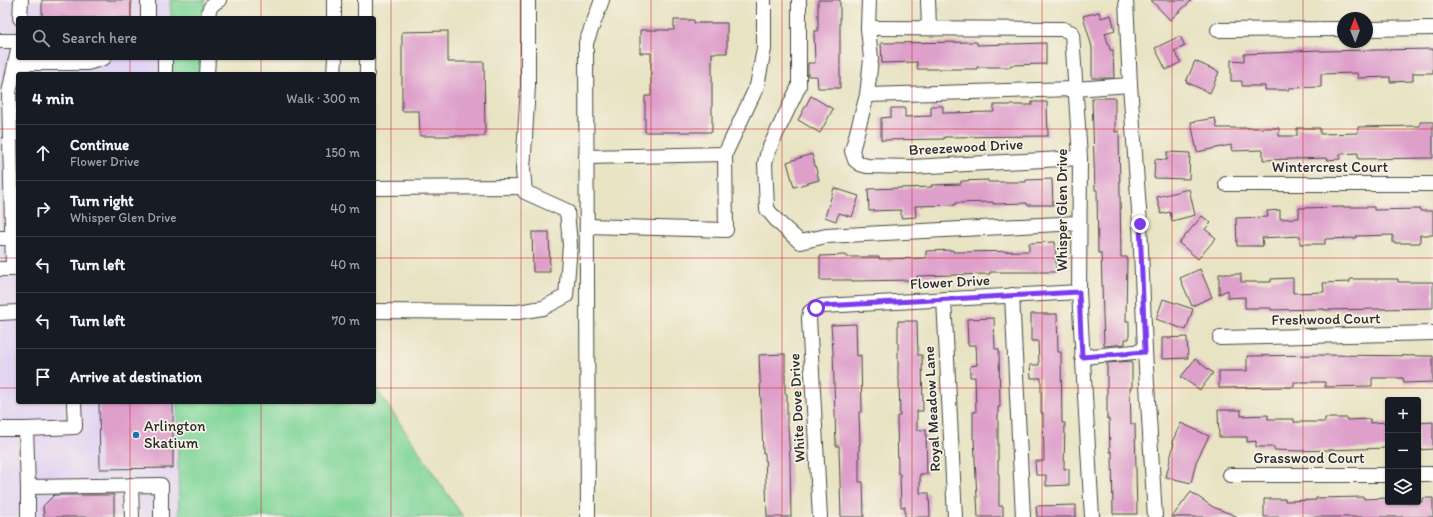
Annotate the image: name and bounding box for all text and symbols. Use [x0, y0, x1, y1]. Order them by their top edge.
north arrow [1337, 12, 1373, 48]
search box [16, 16, 376, 60]
icon: search [30, 27, 52, 49]
text: Search here [62, 29, 137, 47]
text: 4 min [32, 88, 74, 108]
text: Walk · 300 m [286, 91, 360, 106]
street label: Breezewood Drive [908, 135, 1024, 159]
text: Continue [70, 136, 129, 154]
icon: ahead [32, 142, 54, 164]
text: 150 m [325, 145, 360, 160]
street label: Whisper Glen Drive [1053, 149, 1071, 271]
text: Flower Drive [70, 154, 139, 169]
street label: Wintercrest Court [1272, 158, 1389, 176]
text: Turn right [70, 192, 134, 210]
icon: right [32, 198, 54, 220]
text: 40 m [330, 201, 360, 216]
text: Whisper Glen Drive [70, 210, 176, 225]
route end [1131, 215, 1149, 233]
icon: left [32, 254, 54, 276]
text: Turn left [70, 256, 125, 274]
text: 40 m [330, 257, 360, 272]
street label: Flower Drive [910, 271, 990, 293]
route start [807, 299, 825, 317]
street label: Freshwood Court [1271, 309, 1381, 329]
icon: left [32, 310, 54, 332]
text: Turn left [70, 312, 125, 330]
text: 70 m [332, 313, 360, 328]
street label: Royal Meadow Lane [920, 346, 944, 472]
street label: White Dove Drive [785, 353, 809, 463]
icon: arrive [32, 366, 54, 388]
text: Arrive at destination [70, 368, 202, 386]
map controls [1385, 397, 1421, 505]
button: + [1385, 397, 1421, 433]
place label: Arlington Skatium [144, 417, 206, 452]
marker: Arlington Skatium [131, 430, 141, 440]
button: − [1385, 433, 1421, 469]
street label: Grasswood Court [1253, 449, 1365, 467]
button: layers [1385, 469, 1421, 505]

